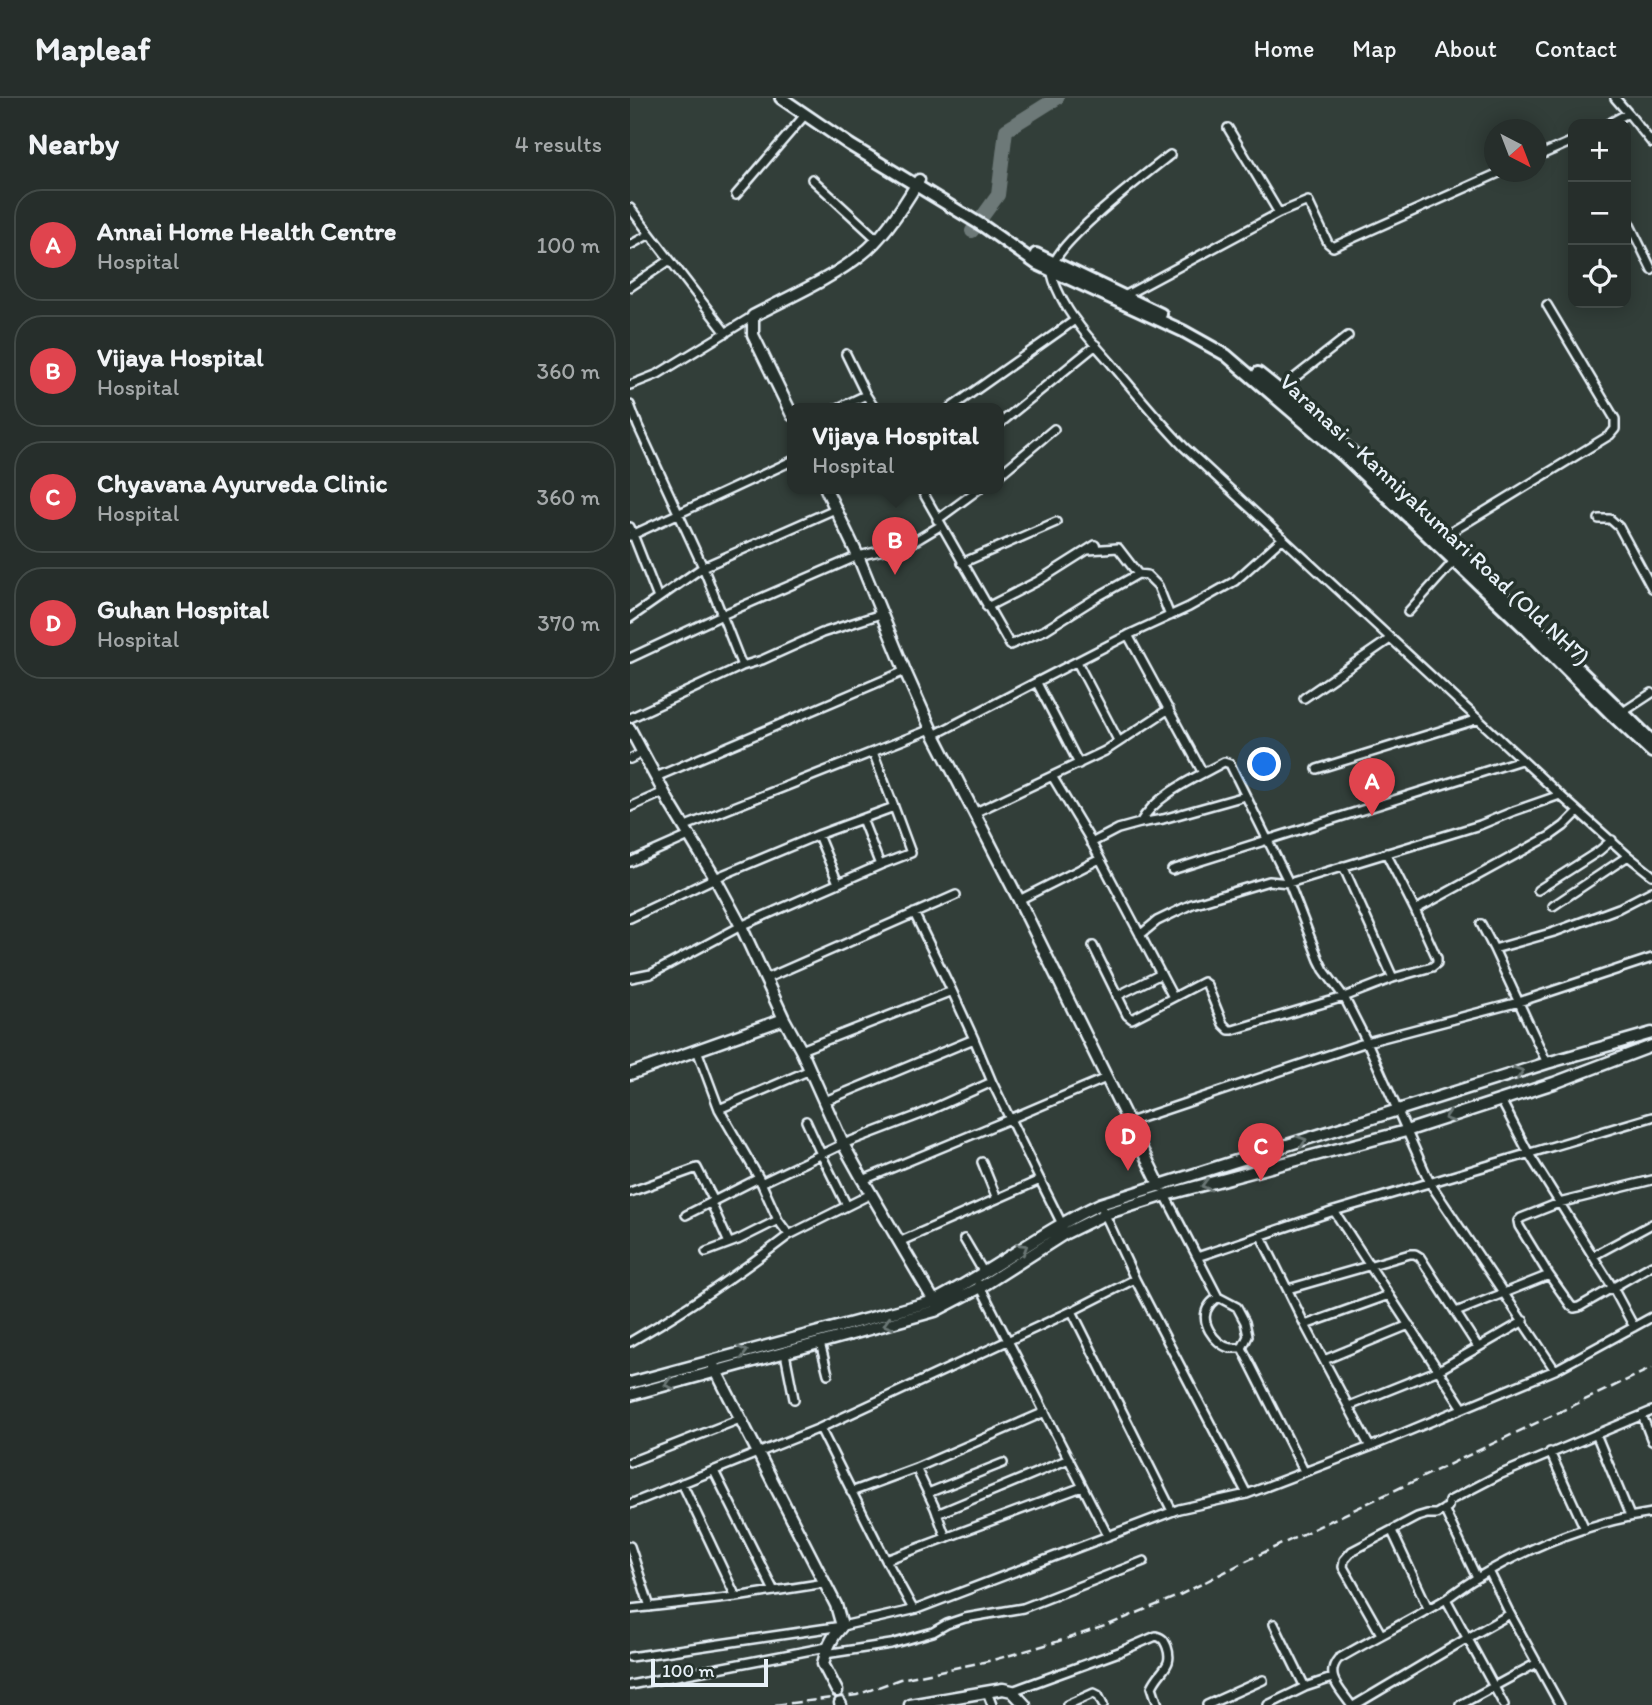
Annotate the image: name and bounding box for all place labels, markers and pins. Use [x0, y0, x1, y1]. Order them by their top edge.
pin: B [872, 517, 918, 575]
pin: A [1349, 758, 1395, 816]
pin: D [1105, 1113, 1151, 1171]
pin: C [1238, 1123, 1284, 1181]

